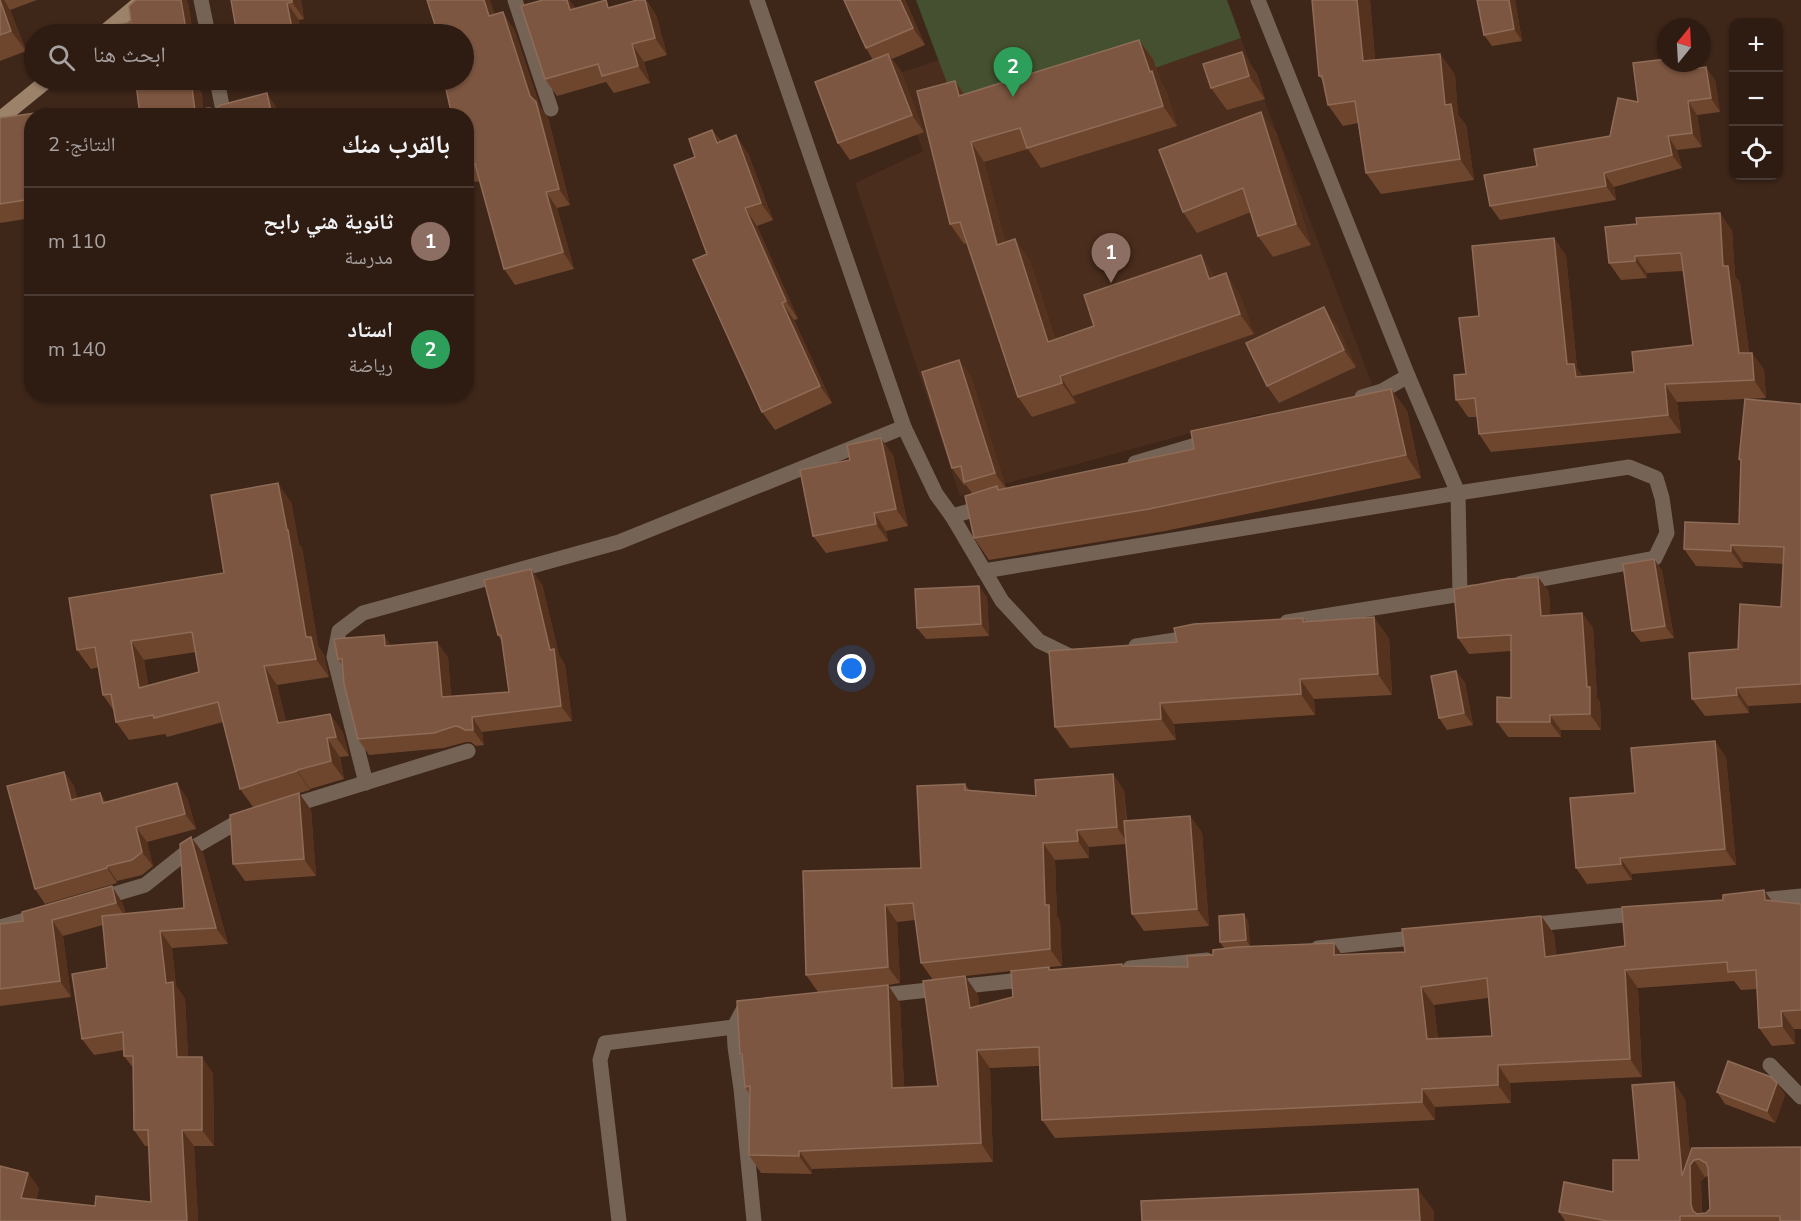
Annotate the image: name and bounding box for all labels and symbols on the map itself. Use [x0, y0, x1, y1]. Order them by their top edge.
north arrow [1657, 18, 1711, 72]
pin: 2 [994, 48, 1032, 97]
pin: 1 [1092, 234, 1130, 283]
your location [837, 654, 866, 683]

